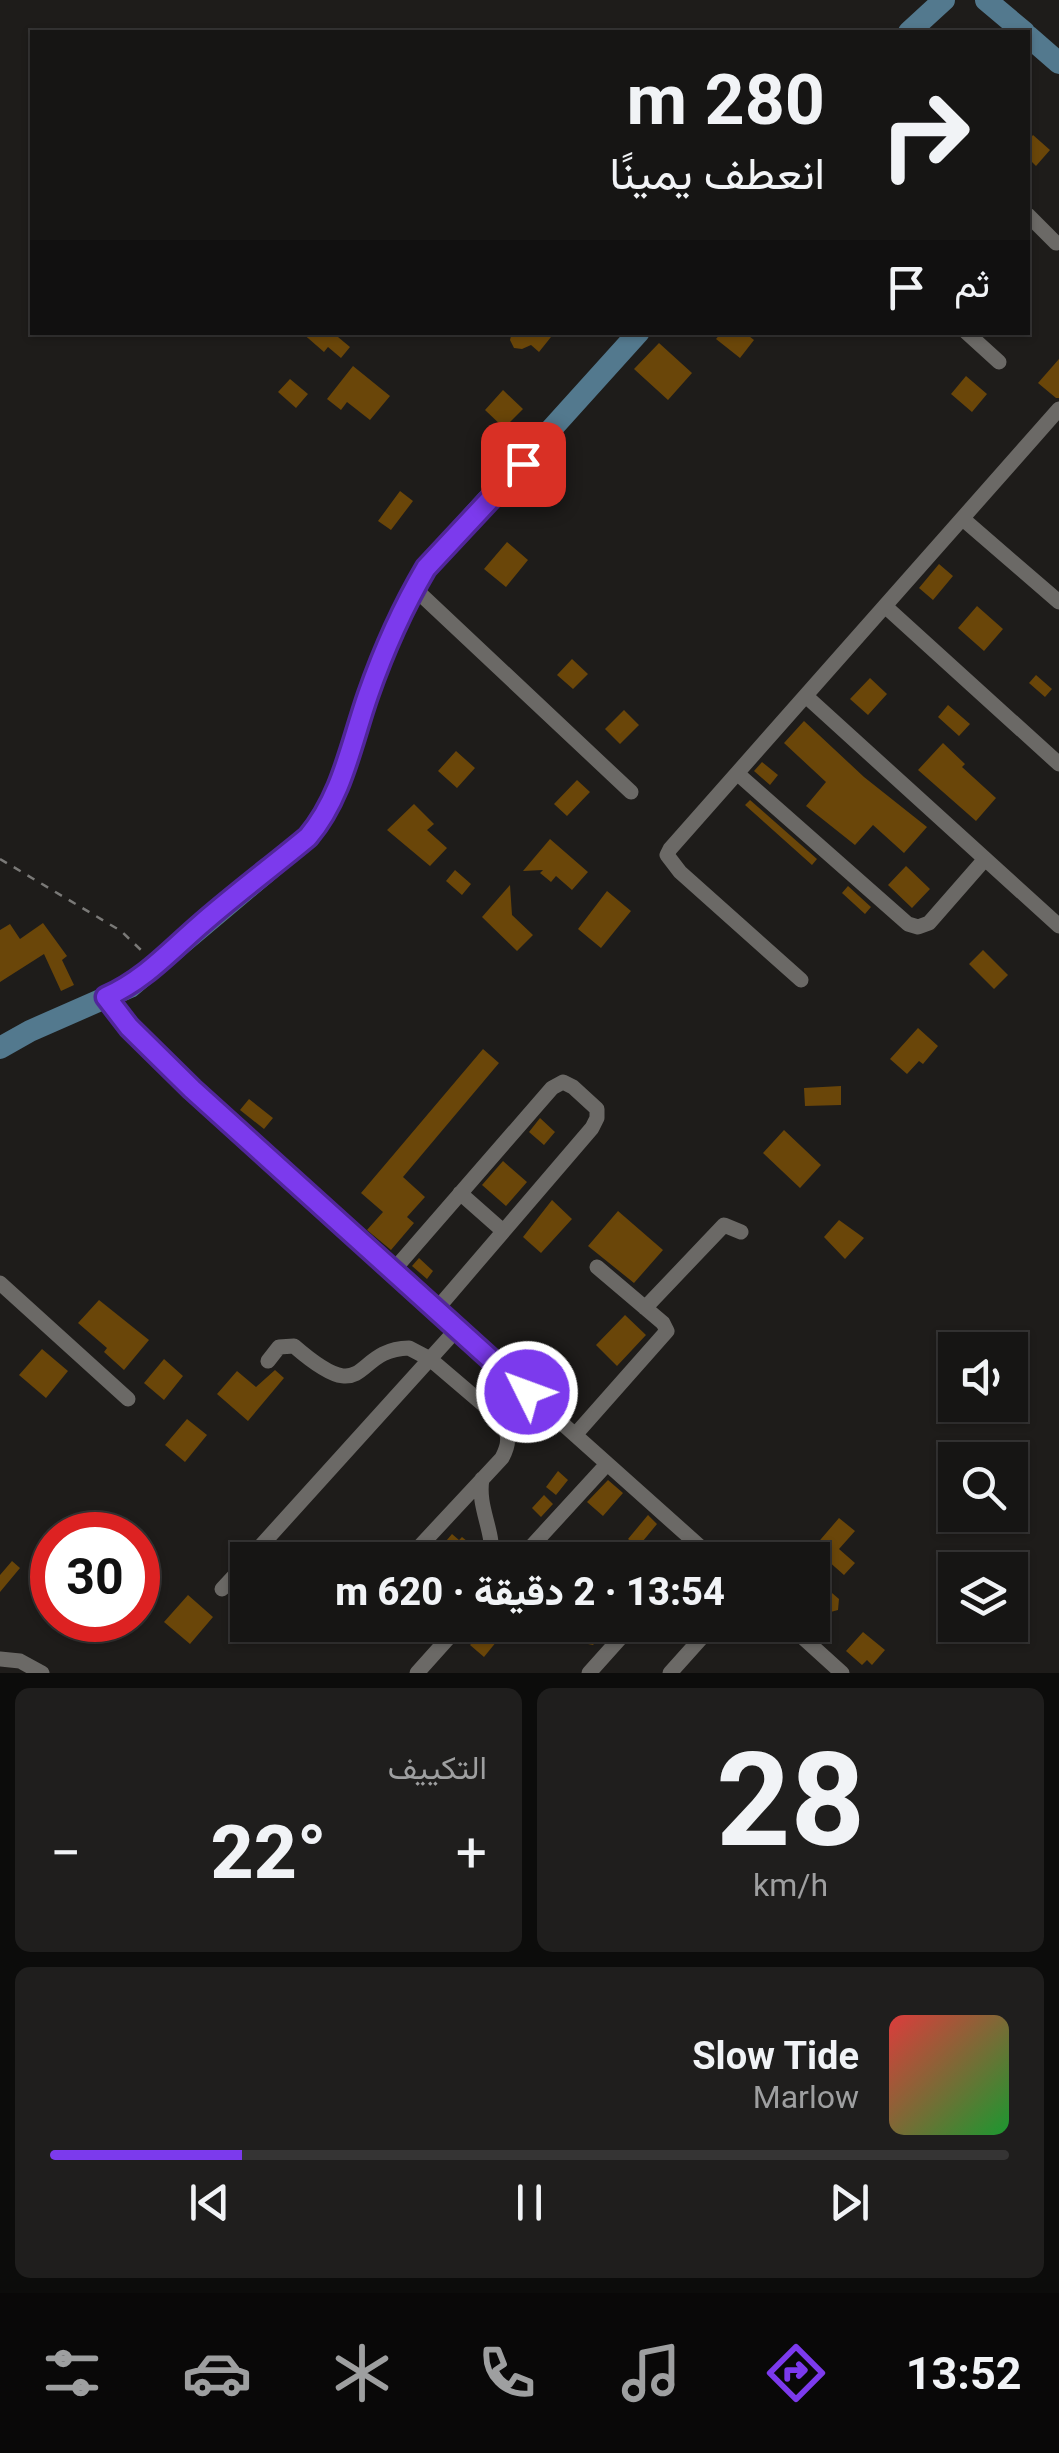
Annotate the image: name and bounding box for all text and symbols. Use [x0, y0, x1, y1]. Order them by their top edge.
text: 280 m [626, 59, 825, 141]
icon: right [860, 70, 990, 200]
text: انعطف يمينًا [610, 147, 825, 200]
icon: arrive [879, 260, 934, 315]
text: ثم [954, 262, 990, 306]
pin [481, 422, 566, 507]
icon: arrive [496, 437, 551, 492]
map controls [938, 1332, 1028, 1642]
button: sound [938, 1332, 1028, 1422]
position arrow [475, 1340, 579, 1444]
button: search [938, 1442, 1028, 1532]
speed limit sign: 30 [30, 1512, 160, 1642]
button: layers [938, 1552, 1028, 1642]
text: 13:54 · 2 دقيقة · 620 m [335, 1570, 725, 1614]
text: 28 [716, 1724, 865, 1877]
text: التكييف [388, 1749, 487, 1787]
text: 22° [211, 1808, 327, 1896]
text: − [50, 1821, 81, 1885]
text: + [456, 1821, 487, 1885]
text: km/h [753, 1866, 828, 1904]
text: Slow Tide [692, 2034, 859, 2078]
text: Marlow [753, 2078, 859, 2116]
icon: previous [182, 2175, 237, 2230]
icon: pause [502, 2175, 557, 2230]
icon: next [822, 2175, 877, 2230]
icon: filters [37, 2338, 107, 2408]
icon: car [182, 2338, 252, 2408]
icon: climate [327, 2338, 397, 2408]
icon: phone [472, 2338, 542, 2408]
icon: music [616, 2338, 686, 2408]
icon: directions [761, 2338, 831, 2408]
text: 13:52 [906, 2347, 1022, 2400]

